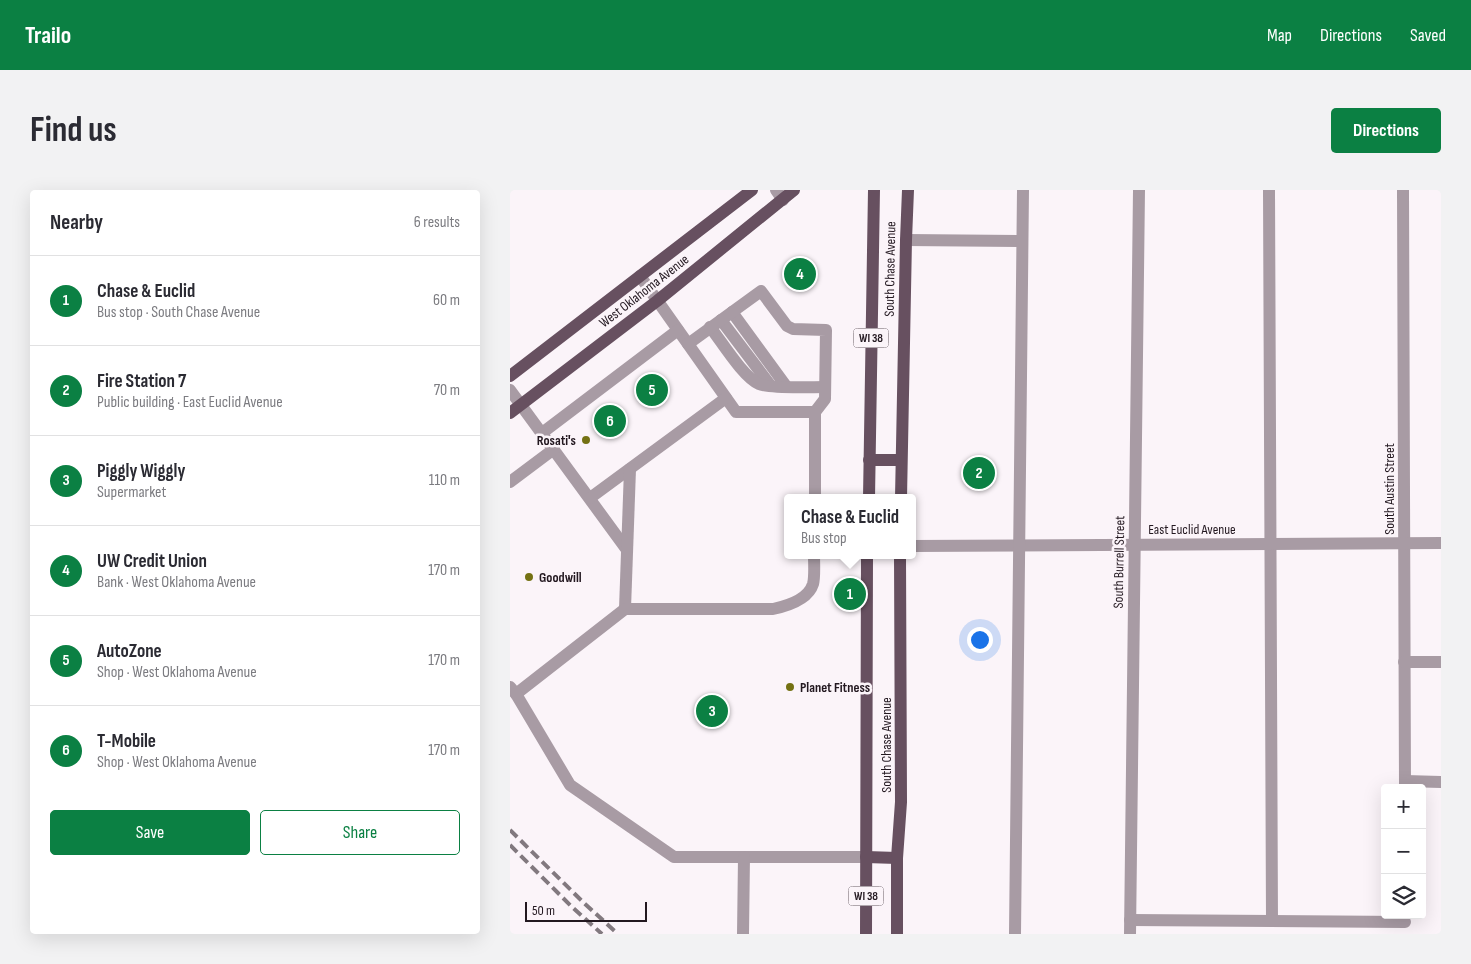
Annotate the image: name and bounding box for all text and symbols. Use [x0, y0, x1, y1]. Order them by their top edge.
text: Trailo [25, 21, 71, 50]
text: Map [1267, 25, 1292, 46]
text: Directions [1320, 25, 1382, 46]
text: Saved [1410, 25, 1446, 46]
button: Directions [1331, 108, 1441, 153]
text: Find us [30, 109, 117, 152]
text: Nearby [50, 210, 103, 235]
text: 6 results [414, 213, 460, 232]
street label: South Chase Avenue [881, 221, 899, 317]
street label: West Oklahoma Avenue [596, 251, 692, 331]
pin: 4 [784, 255, 816, 293]
text: Chase & Euclid [97, 280, 195, 303]
text: 1 [63, 291, 69, 310]
text: 60 m [433, 291, 460, 310]
text: Bus stop · South Chase Avenue [97, 303, 260, 322]
road number: WI 38 [854, 328, 888, 348]
text: Fire Station 7 [97, 370, 186, 393]
pin: 5 [636, 371, 668, 409]
text: 2 [62, 381, 70, 400]
text: 70 m [434, 381, 460, 400]
text: Public building · East Euclid Avenue [97, 393, 283, 412]
pin: 6 [594, 402, 626, 440]
place label: Rosati's [537, 432, 576, 449]
marker: Rosati's [580, 434, 592, 446]
street label: South Austin Street [1381, 443, 1398, 535]
pin: 2 [963, 454, 995, 492]
text: Piggly Wiggly [97, 460, 185, 483]
text: 3 [62, 471, 70, 490]
text: 110 m [429, 471, 460, 490]
text: Supermarket [97, 483, 166, 502]
popup [784, 494, 916, 559]
text: Chase & Euclid [801, 506, 899, 529]
street label: South Burrell Street [1110, 516, 1128, 608]
street label: East Euclid Avenue [1148, 521, 1236, 538]
text: Bus stop [801, 529, 847, 548]
text: UW Credit Union [97, 550, 207, 573]
text: 4 [62, 561, 70, 580]
text: 170 m [428, 561, 460, 580]
place label: Goodwill [539, 569, 582, 586]
marker: Goodwill [523, 571, 535, 583]
text: Bank · West Oklahoma Avenue [97, 573, 256, 592]
pin: 1 [834, 575, 866, 613]
your location [967, 627, 993, 653]
text: AutoZone [97, 640, 162, 663]
text: 5 [62, 651, 70, 670]
text: 170 m [428, 651, 460, 670]
text: Shop · West Oklahoma Avenue [97, 663, 257, 682]
place label: Planet Fitness [800, 679, 870, 696]
marker: Planet Fitness [784, 681, 796, 693]
pin: 3 [696, 692, 728, 730]
street label: South Chase Avenue [878, 697, 895, 793]
text: T-Mobile [97, 730, 156, 753]
text: 6 [62, 741, 70, 760]
text: 170 m [428, 741, 460, 760]
text: Shop · West Oklahoma Avenue [97, 753, 257, 772]
map controls [1381, 784, 1426, 919]
button: + [1381, 784, 1426, 829]
button: Save [50, 810, 250, 855]
button: Share [260, 810, 460, 855]
button: − [1381, 829, 1426, 874]
button: layers [1381, 874, 1426, 919]
road number: WI 38 [848, 886, 884, 906]
scale bar [525, 899, 648, 922]
text: 50 m [532, 902, 555, 919]

